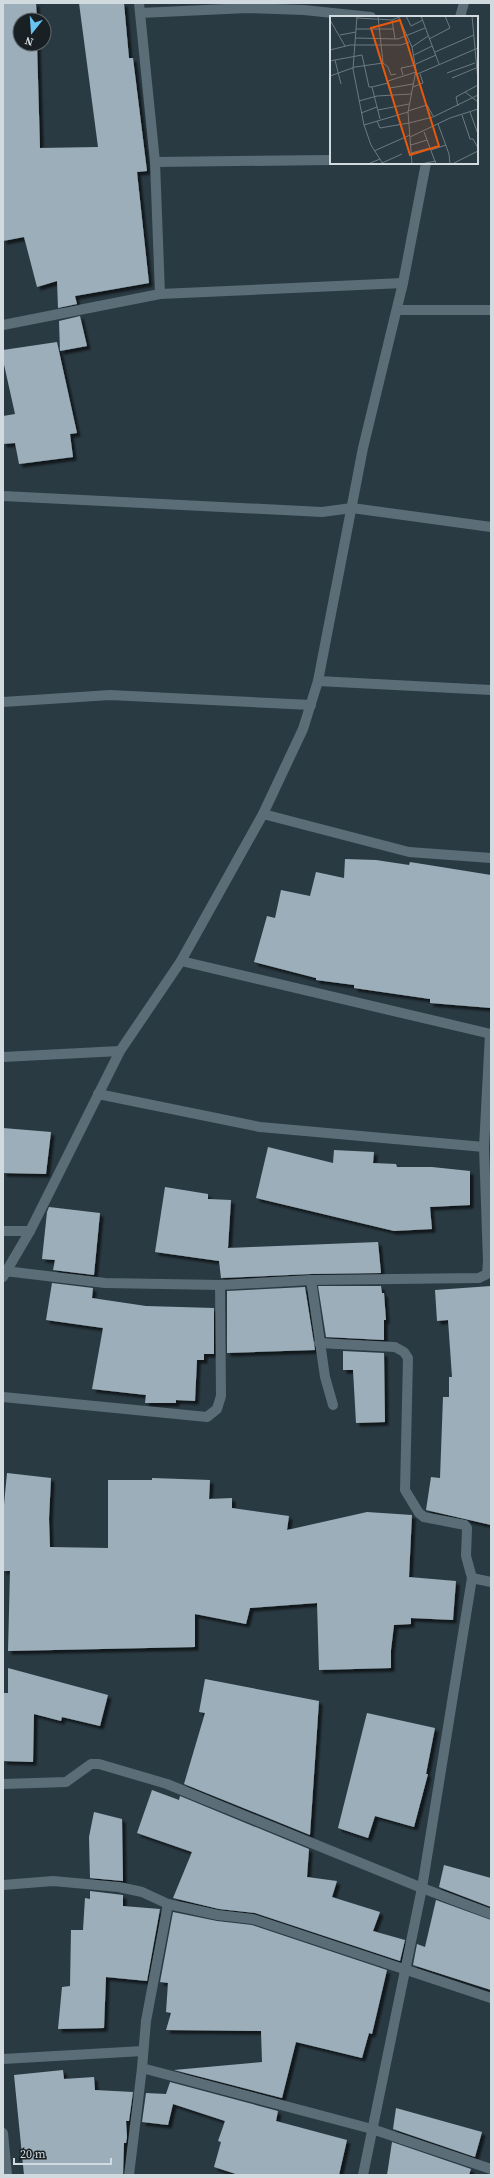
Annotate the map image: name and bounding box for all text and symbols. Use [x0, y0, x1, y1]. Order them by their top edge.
north arrow [12, 12, 52, 52]
inset map [330, 16, 478, 164]
text: N [23, 33, 35, 49]
scale bar [14, 2140, 111, 2166]
text: 20 m [20, 2146, 46, 2162]

